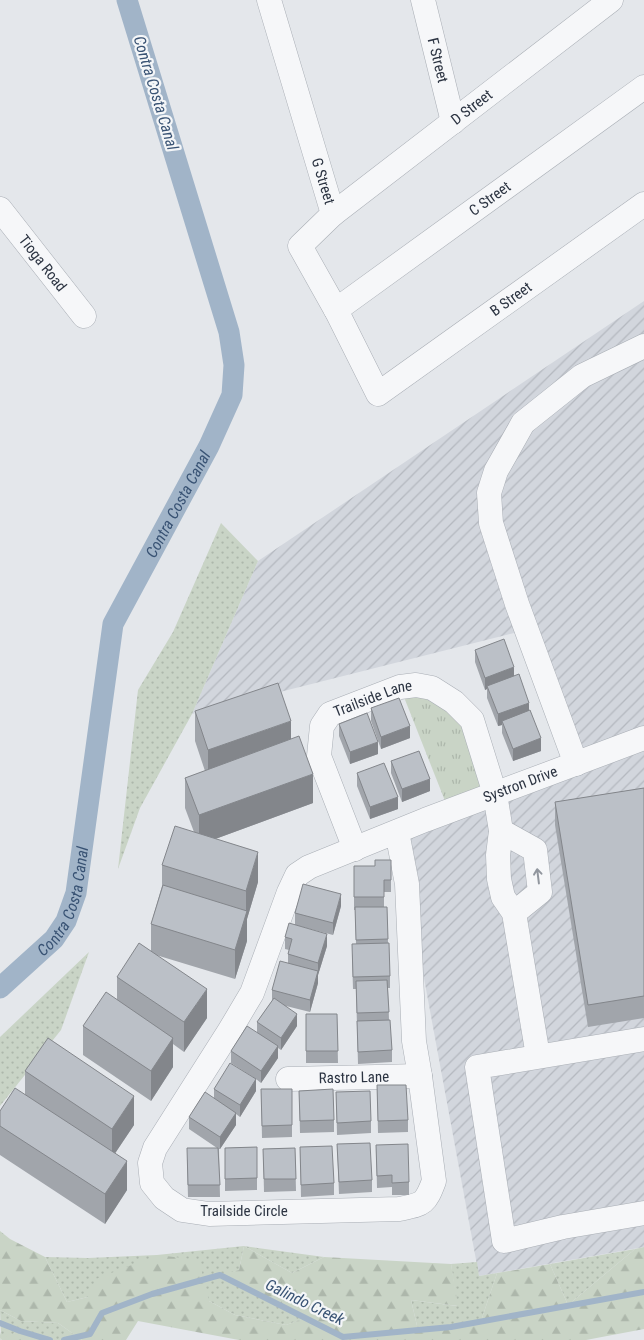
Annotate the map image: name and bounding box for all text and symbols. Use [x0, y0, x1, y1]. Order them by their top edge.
water label: Contra Costa Canal [130, 34, 183, 153]
street label: F Street [424, 36, 452, 85]
street label: D Street [447, 86, 496, 129]
street label: G Street [308, 156, 339, 206]
street label: C Street [466, 177, 514, 220]
street label: Tioga Road [15, 231, 70, 295]
street label: B Street [487, 278, 535, 320]
water label: Contra Costa Canal [141, 447, 214, 561]
street label: Trailside Lane [331, 677, 413, 721]
street label: Systron Drive [481, 762, 560, 806]
water label: Contra Costa Canal [33, 845, 92, 960]
one-way arrow [533, 869, 543, 885]
street label: Rastro Lane [319, 1068, 389, 1087]
street label: Trailside Circle [200, 1202, 288, 1220]
water label: Galindo Creek [263, 1275, 348, 1330]

